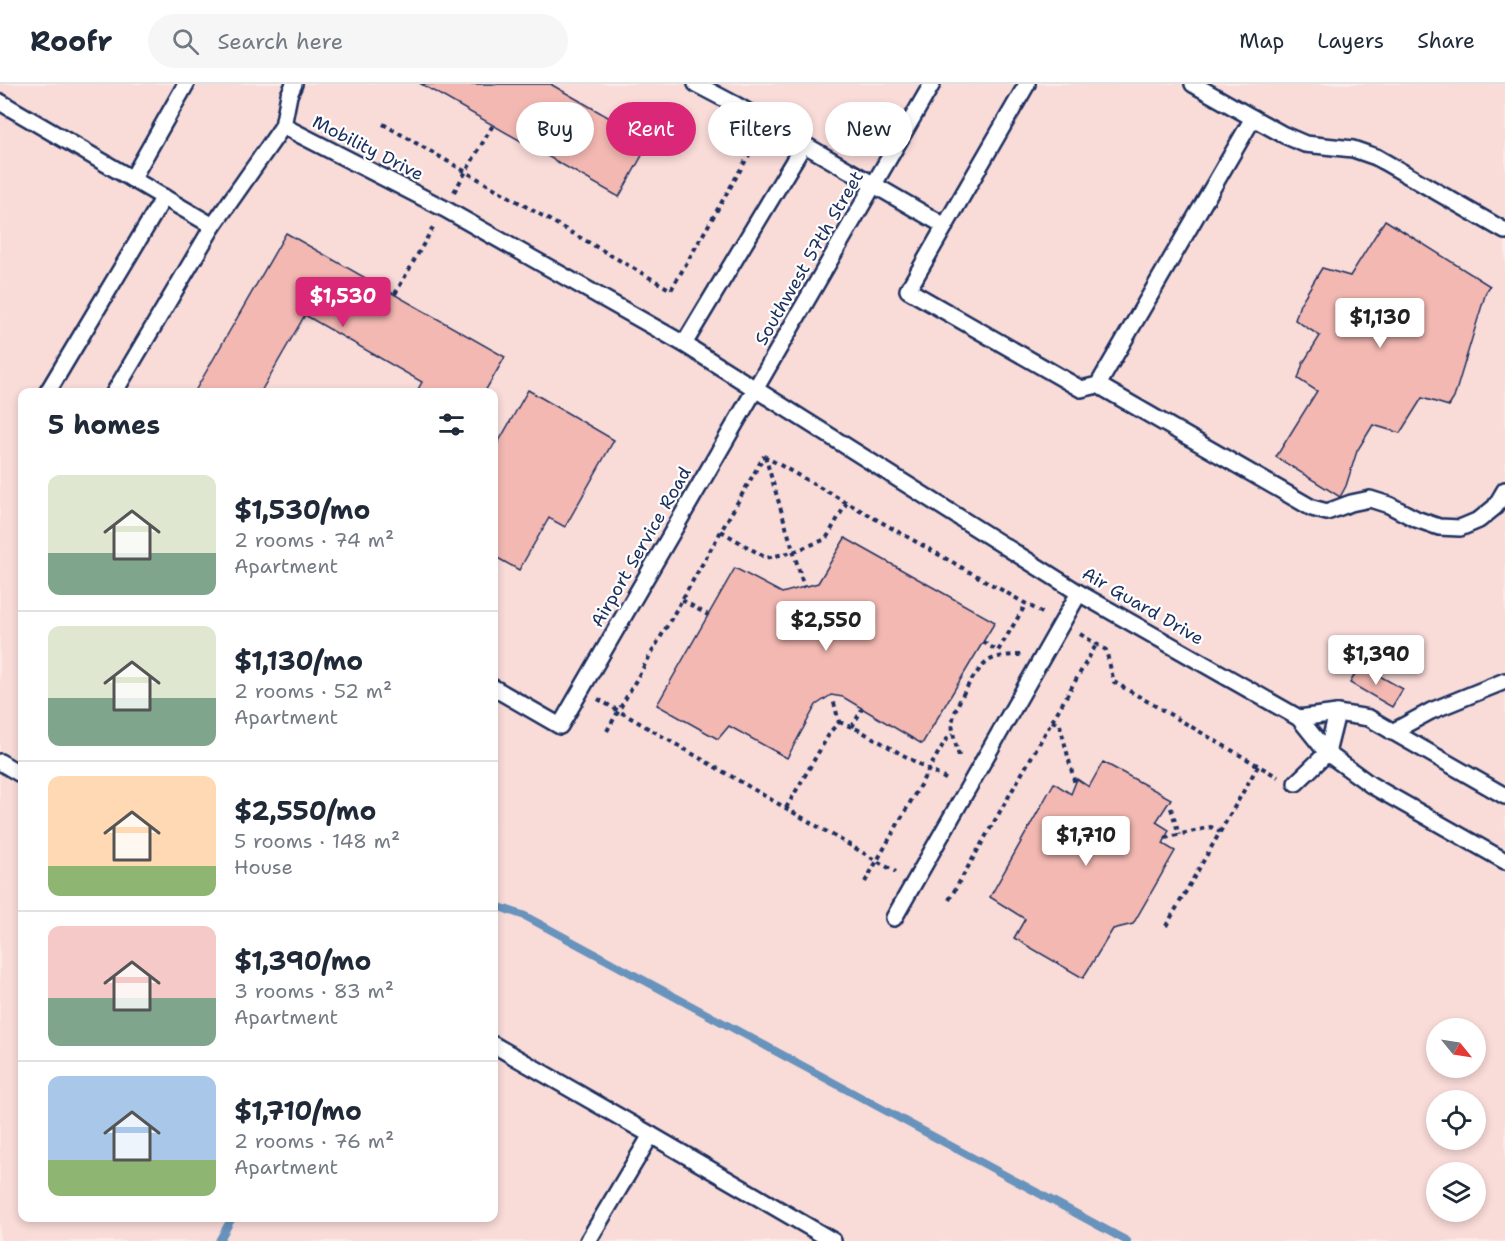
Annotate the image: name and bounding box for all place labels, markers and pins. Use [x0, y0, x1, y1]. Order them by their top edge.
pin: $1,530 [294, 277, 392, 328]
pin: $1,130 [1331, 298, 1429, 349]
pin: $2,550 [777, 601, 875, 652]
pin: $1,390 [1327, 635, 1425, 686]
pin: $1,710 [1037, 816, 1135, 867]

